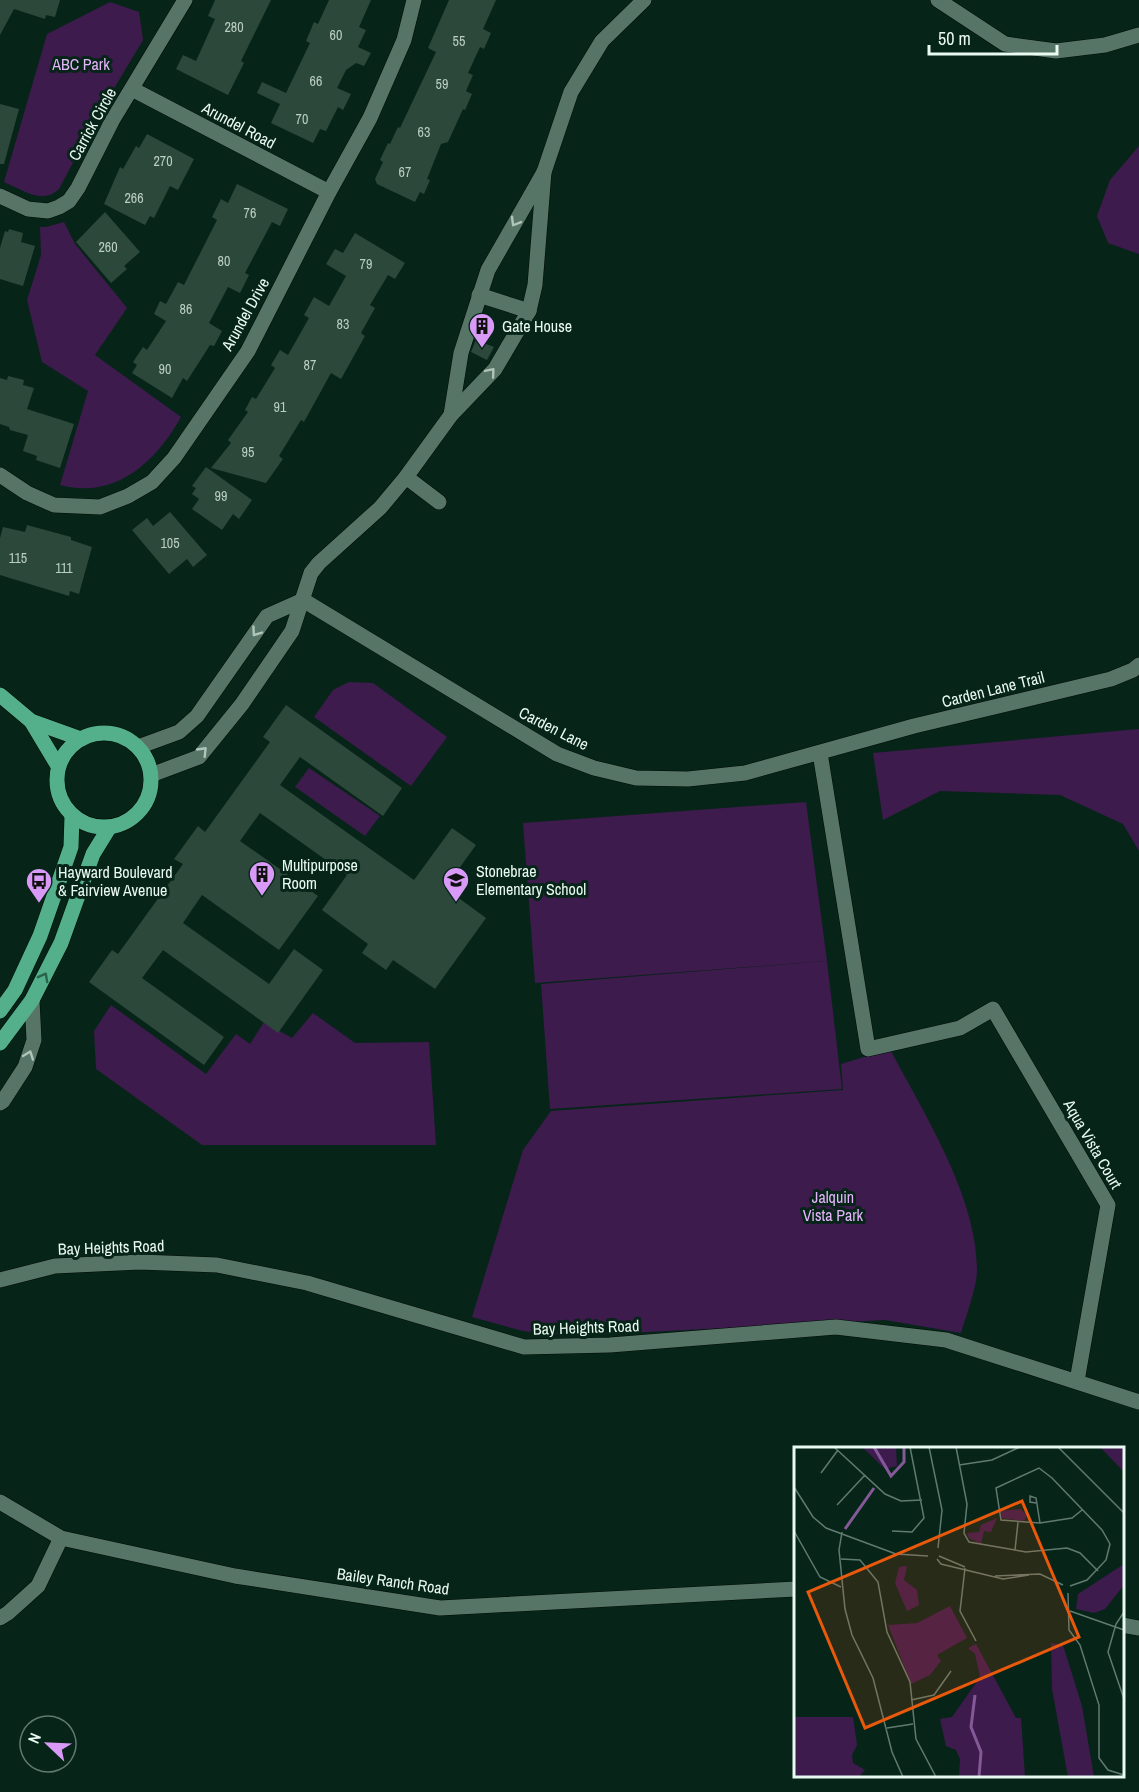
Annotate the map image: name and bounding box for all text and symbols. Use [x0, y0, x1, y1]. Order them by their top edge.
house number: 280 [224, 18, 244, 36]
scale bar [929, 18, 1056, 56]
house number: 60 [330, 26, 342, 44]
text: 50 m [938, 26, 971, 51]
house number: 55 [453, 32, 465, 50]
park label: ABC Park [51, 53, 110, 75]
house number: 66 [310, 72, 322, 90]
house number: 59 [436, 75, 448, 93]
street label: Carrick Circle [63, 84, 121, 164]
street label: Arundel Road [198, 96, 280, 154]
house number: 70 [296, 110, 308, 128]
house number: 63 [418, 123, 430, 141]
house number: 270 [153, 152, 173, 170]
house number: 67 [399, 163, 411, 181]
house number: 266 [124, 189, 144, 207]
house number: 76 [244, 204, 256, 222]
one-way arrow [510, 216, 522, 226]
house number: 260 [98, 238, 118, 256]
house number: 80 [218, 252, 230, 270]
house number: 79 [360, 255, 372, 273]
street label: Arundel Drive [215, 274, 274, 355]
house number: 86 [180, 300, 192, 318]
building icon: Gate House [467, 311, 497, 349]
house number: 83 [337, 315, 349, 333]
place label: Gate House [502, 315, 572, 337]
house number: 87 [304, 356, 316, 374]
house number: 90 [159, 360, 171, 378]
one-way arrow [484, 368, 495, 379]
house number: 91 [274, 398, 287, 416]
house number: 95 [242, 443, 254, 461]
house number: 99 [215, 487, 227, 505]
house number: 105 [160, 534, 180, 552]
house number: 115 [9, 549, 27, 567]
house number: 111 [55, 559, 73, 577]
one-way arrow [252, 625, 263, 636]
street label: Carden Lane Trail [939, 666, 1047, 712]
street label: Carden Lane [515, 701, 593, 755]
one-way arrow [196, 747, 207, 757]
place label: Multipurpose Room [282, 854, 358, 894]
building icon: Multipurpose Room [247, 859, 277, 897]
place label: Stonebrae Elementary School [476, 860, 586, 900]
place label: Hayward Boulevard & Fairview Avenue [58, 861, 172, 901]
school or university icon: Stonebrae Elementary School [441, 865, 471, 903]
bus stop icon: Hayward Boulevard & Fairview Avenue [24, 866, 54, 904]
one-way arrow [37, 972, 48, 983]
one-way arrow [21, 1050, 34, 1061]
street label: Aqua Vista Court [1058, 1094, 1128, 1193]
park label: Jalquin Vista Park [803, 1186, 864, 1226]
street label: Bay Heights Road [57, 1234, 165, 1260]
street label: Bay Heights Road [532, 1314, 640, 1340]
inset map [794, 1447, 1124, 1777]
street label: Bailey Ranch Road [335, 1562, 451, 1600]
north arrow [18, 1714, 78, 1774]
text: N [22, 1729, 46, 1747]

